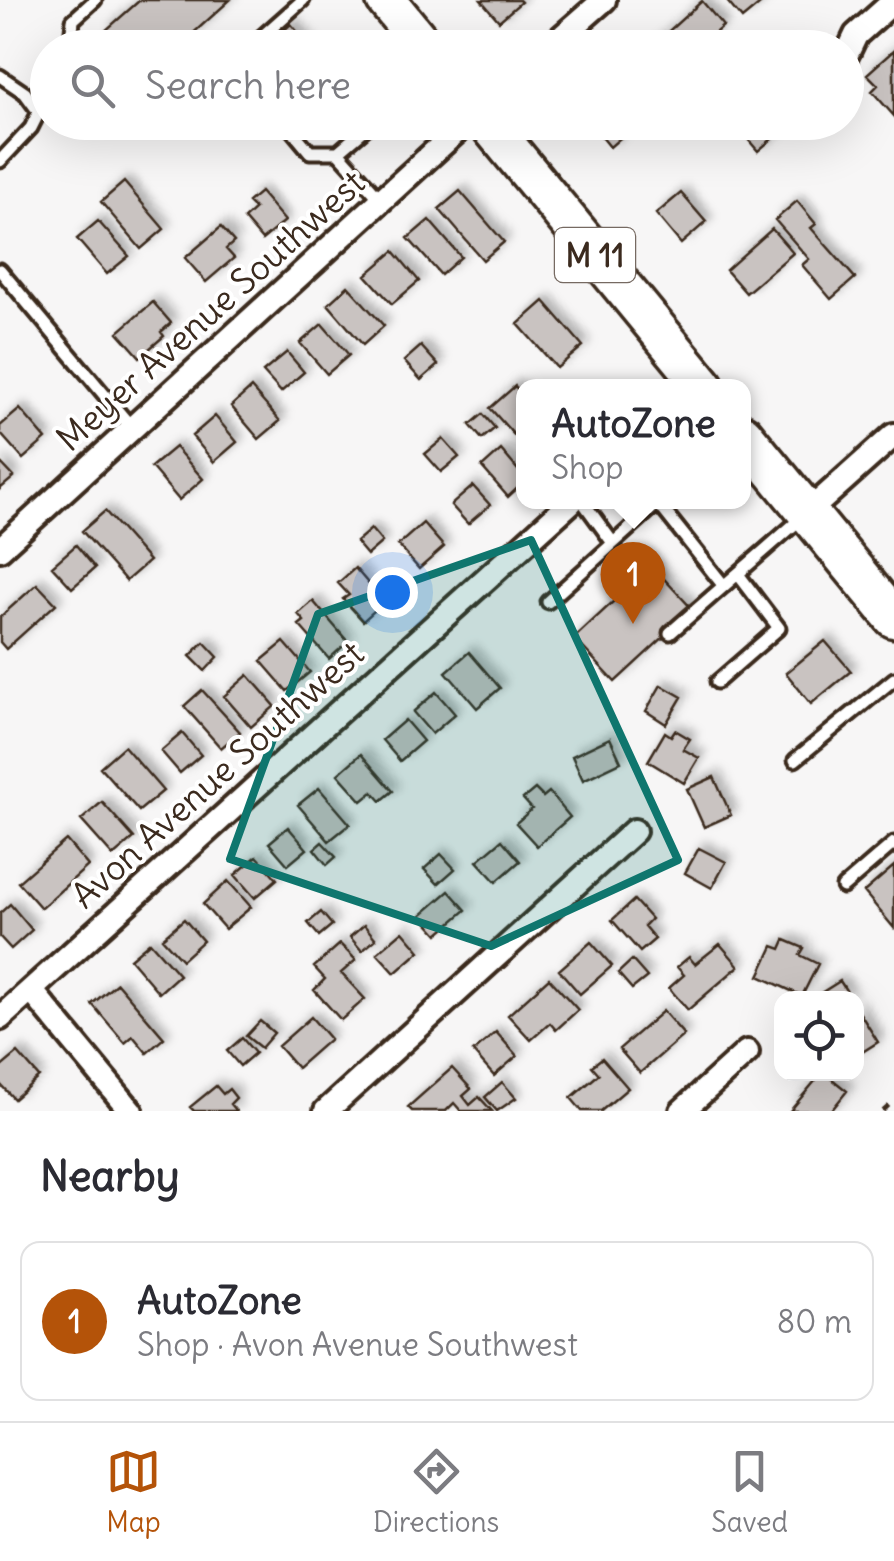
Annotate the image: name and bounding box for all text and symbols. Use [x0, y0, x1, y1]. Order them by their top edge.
search box [30, 30, 864, 140]
icon: search [65, 58, 120, 113]
text: Search here [145, 62, 351, 109]
street label: Meyer Avenue Southwest [47, 160, 373, 460]
road number: M 11 [555, 228, 635, 282]
popup [516, 379, 751, 509]
text: AutoZone [551, 400, 716, 447]
text: Shop [551, 447, 624, 488]
pin: 1 [600, 542, 666, 624]
your location [367, 567, 418, 618]
street label: Avon Avenue Southwest [62, 631, 373, 917]
map controls [774, 991, 864, 1081]
button: locate [774, 991, 864, 1081]
text: Nearby [40, 1150, 179, 1202]
text: AutoZone [137, 1277, 302, 1324]
text: 1 [68, 1301, 81, 1342]
text: 80 m [777, 1301, 852, 1342]
text: Shop · Avon Avenue Southwest [137, 1324, 578, 1365]
tab: Map [106, 1444, 161, 1540]
tab: Directions [373, 1444, 499, 1540]
tab: Saved [711, 1444, 788, 1540]

